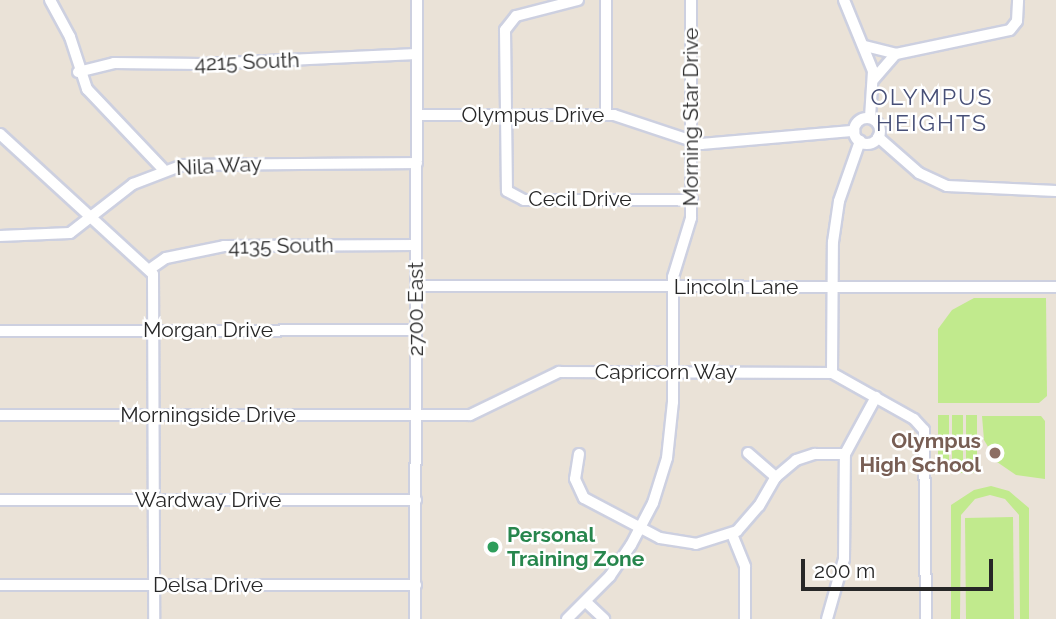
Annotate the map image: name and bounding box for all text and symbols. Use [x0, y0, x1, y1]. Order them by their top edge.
street label: Morning Star Drive [678, 27, 704, 207]
street label: 4215 South [194, 48, 300, 76]
district label: OLYMPUS HEIGHTS [871, 83, 993, 137]
street label: Olympus Drive [462, 102, 604, 128]
street label: Nila Way [175, 151, 263, 181]
street label: Cecil Drive [528, 186, 632, 212]
street label: 4135 South [228, 232, 334, 260]
street label: 2700 East [403, 262, 429, 356]
street label: Lincoln Lane [674, 274, 798, 300]
street label: Morgan Drive [143, 317, 273, 343]
street label: Capricorn Way [595, 359, 737, 385]
street label: Morningside Drive [120, 402, 296, 428]
place label: Olympus High School [859, 428, 981, 478]
marker: Olympus High School [987, 445, 1003, 461]
street label: Wardway Drive [134, 487, 282, 513]
place label: Personal Training Zone [507, 522, 644, 572]
marker: Personal Training Zone [485, 539, 501, 555]
scale bar [804, 546, 996, 590]
text: 200 m [814, 558, 875, 583]
street label: Delsa Drive [153, 572, 263, 598]

